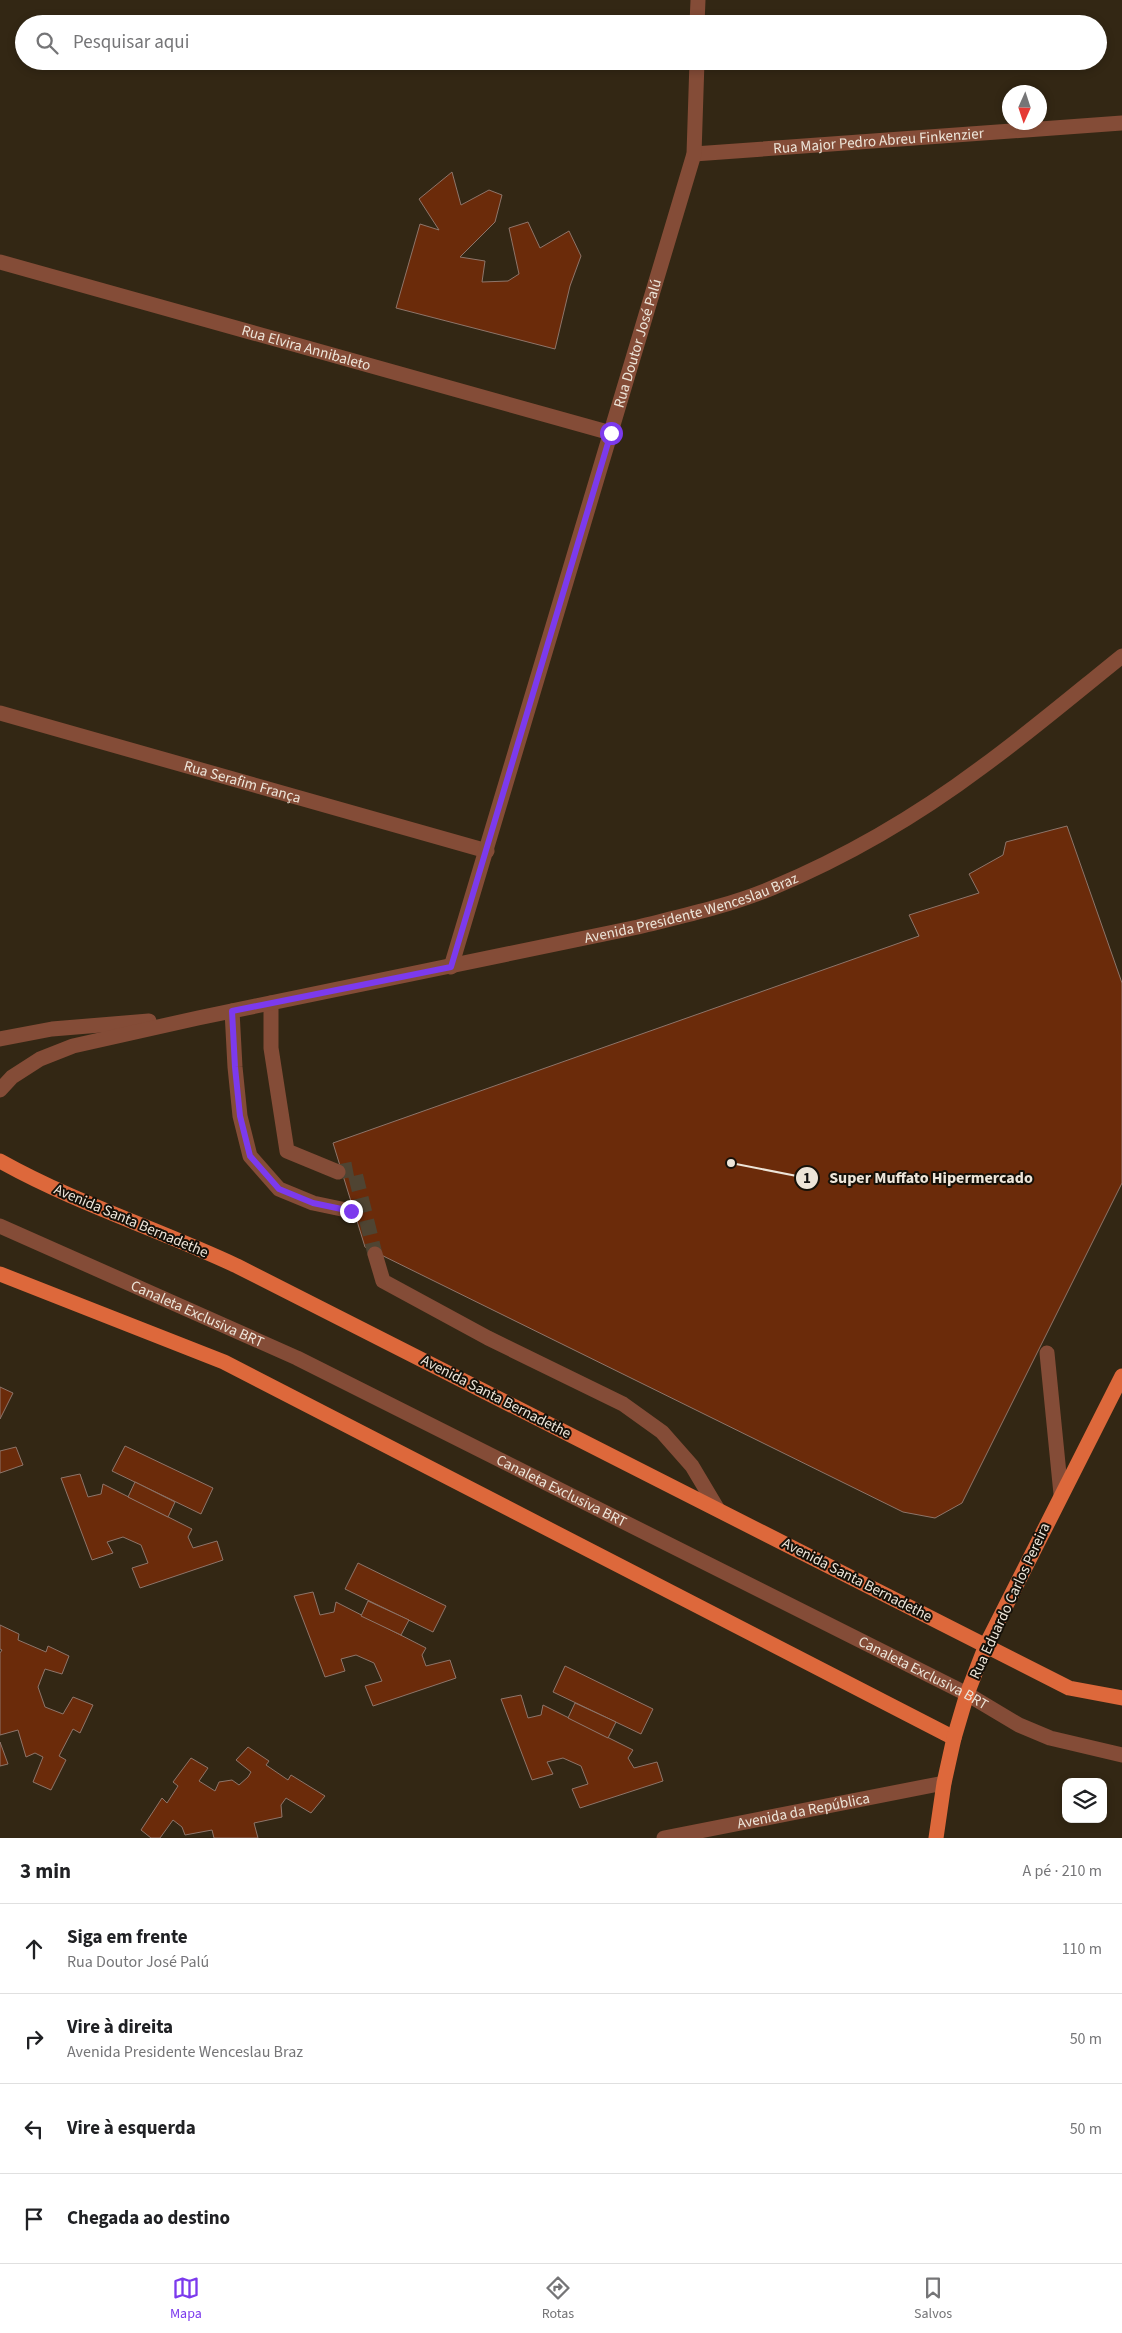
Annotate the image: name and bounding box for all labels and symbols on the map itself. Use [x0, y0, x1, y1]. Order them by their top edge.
north arrow [1002, 85, 1047, 130]
street label: Rua Major Pedro Abreu Finkenzier [772, 122, 985, 159]
street label: Rua Doutor José Palú [608, 276, 667, 410]
street label: Rua Elvira Annibaleto [239, 320, 373, 376]
route start [600, 422, 623, 445]
street label: Rua Serafim França [181, 755, 303, 808]
street label: Avenida Presidente Wenceslau Braz [582, 868, 801, 948]
callout: Super Muffato Hipermercado [795, 1162, 1043, 1193]
text: Super Muffato Hipermercado [829, 1167, 1033, 1189]
text: 1 [803, 1168, 811, 1189]
street label: Avenida Santa Bernadethe [51, 1179, 211, 1263]
route end [340, 1200, 363, 1223]
street label: Canaleta Exclusiva BRT [127, 1275, 267, 1352]
street label: Avenida Santa Bernadethe [417, 1350, 575, 1444]
street label: Canaleta Exclusiva BRT [493, 1449, 630, 1532]
street label: Rua Eduardo Carlos Pereira [965, 1519, 1055, 1683]
street label: Avenida Santa Bernadethe [778, 1533, 936, 1627]
street label: Canaleta Exclusiva BRT [855, 1631, 992, 1715]
street label: Avenida da República [735, 1787, 871, 1834]

